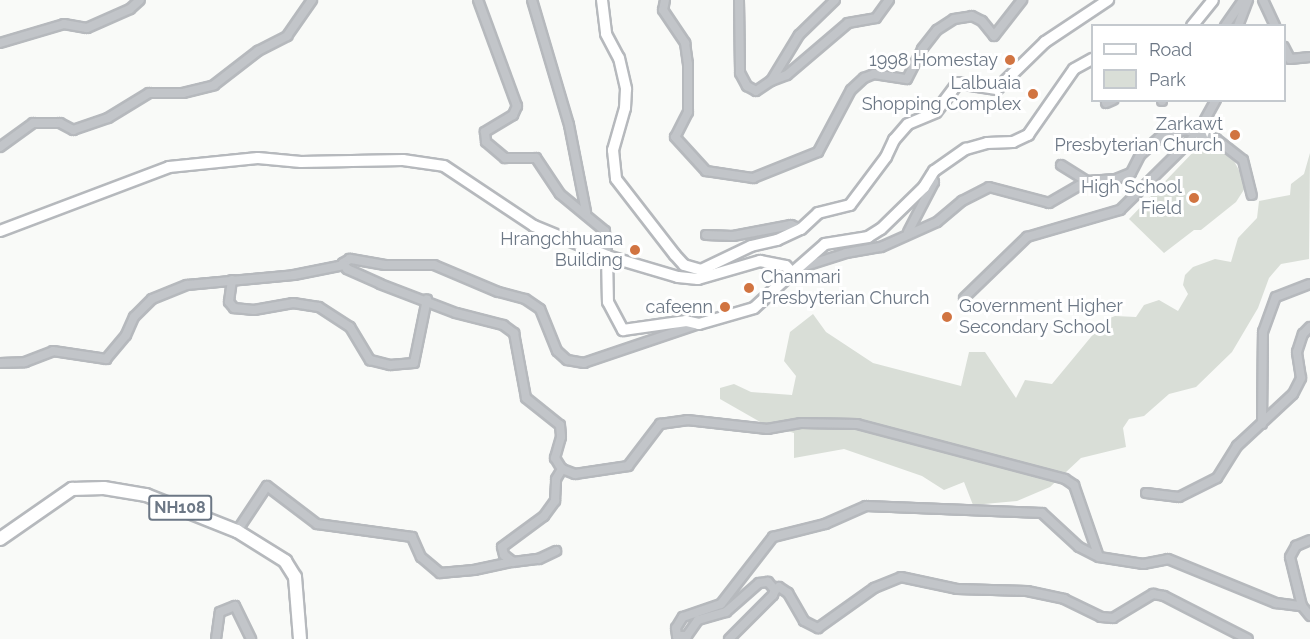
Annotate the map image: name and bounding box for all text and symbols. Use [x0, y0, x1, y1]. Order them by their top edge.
legend [1091, 24, 1286, 102]
text: Road [1149, 39, 1192, 60]
place label: 1998 Homestay [869, 49, 998, 71]
marker: 1998 Homestay [1003, 53, 1017, 67]
text: Park [1149, 69, 1186, 90]
place label: Lalbuaia Shopping Complex [862, 73, 1021, 116]
marker: Lalbuaia Shopping Complex [1026, 87, 1040, 101]
place label: Zarkawt Presbyterian Church [1054, 114, 1223, 156]
marker: Zarkawt Presbyterian Church [1228, 128, 1242, 142]
place label: High School Field [1081, 177, 1182, 219]
marker: High School Field [1187, 191, 1201, 205]
place label: Hrangchhuana Building [500, 229, 623, 272]
marker: Hrangchhuana Building [628, 243, 642, 257]
place label: Chanmari Presbyterian Church [761, 267, 930, 310]
marker: Chanmari Presbyterian Church [742, 281, 756, 295]
place label: cafeenn [646, 296, 713, 318]
place label: Government Higher Secondary School [959, 296, 1123, 338]
marker: cafeenn [718, 300, 732, 314]
marker: Government Higher Secondary School [940, 310, 954, 324]
road number: NH108 [147, 495, 213, 521]

